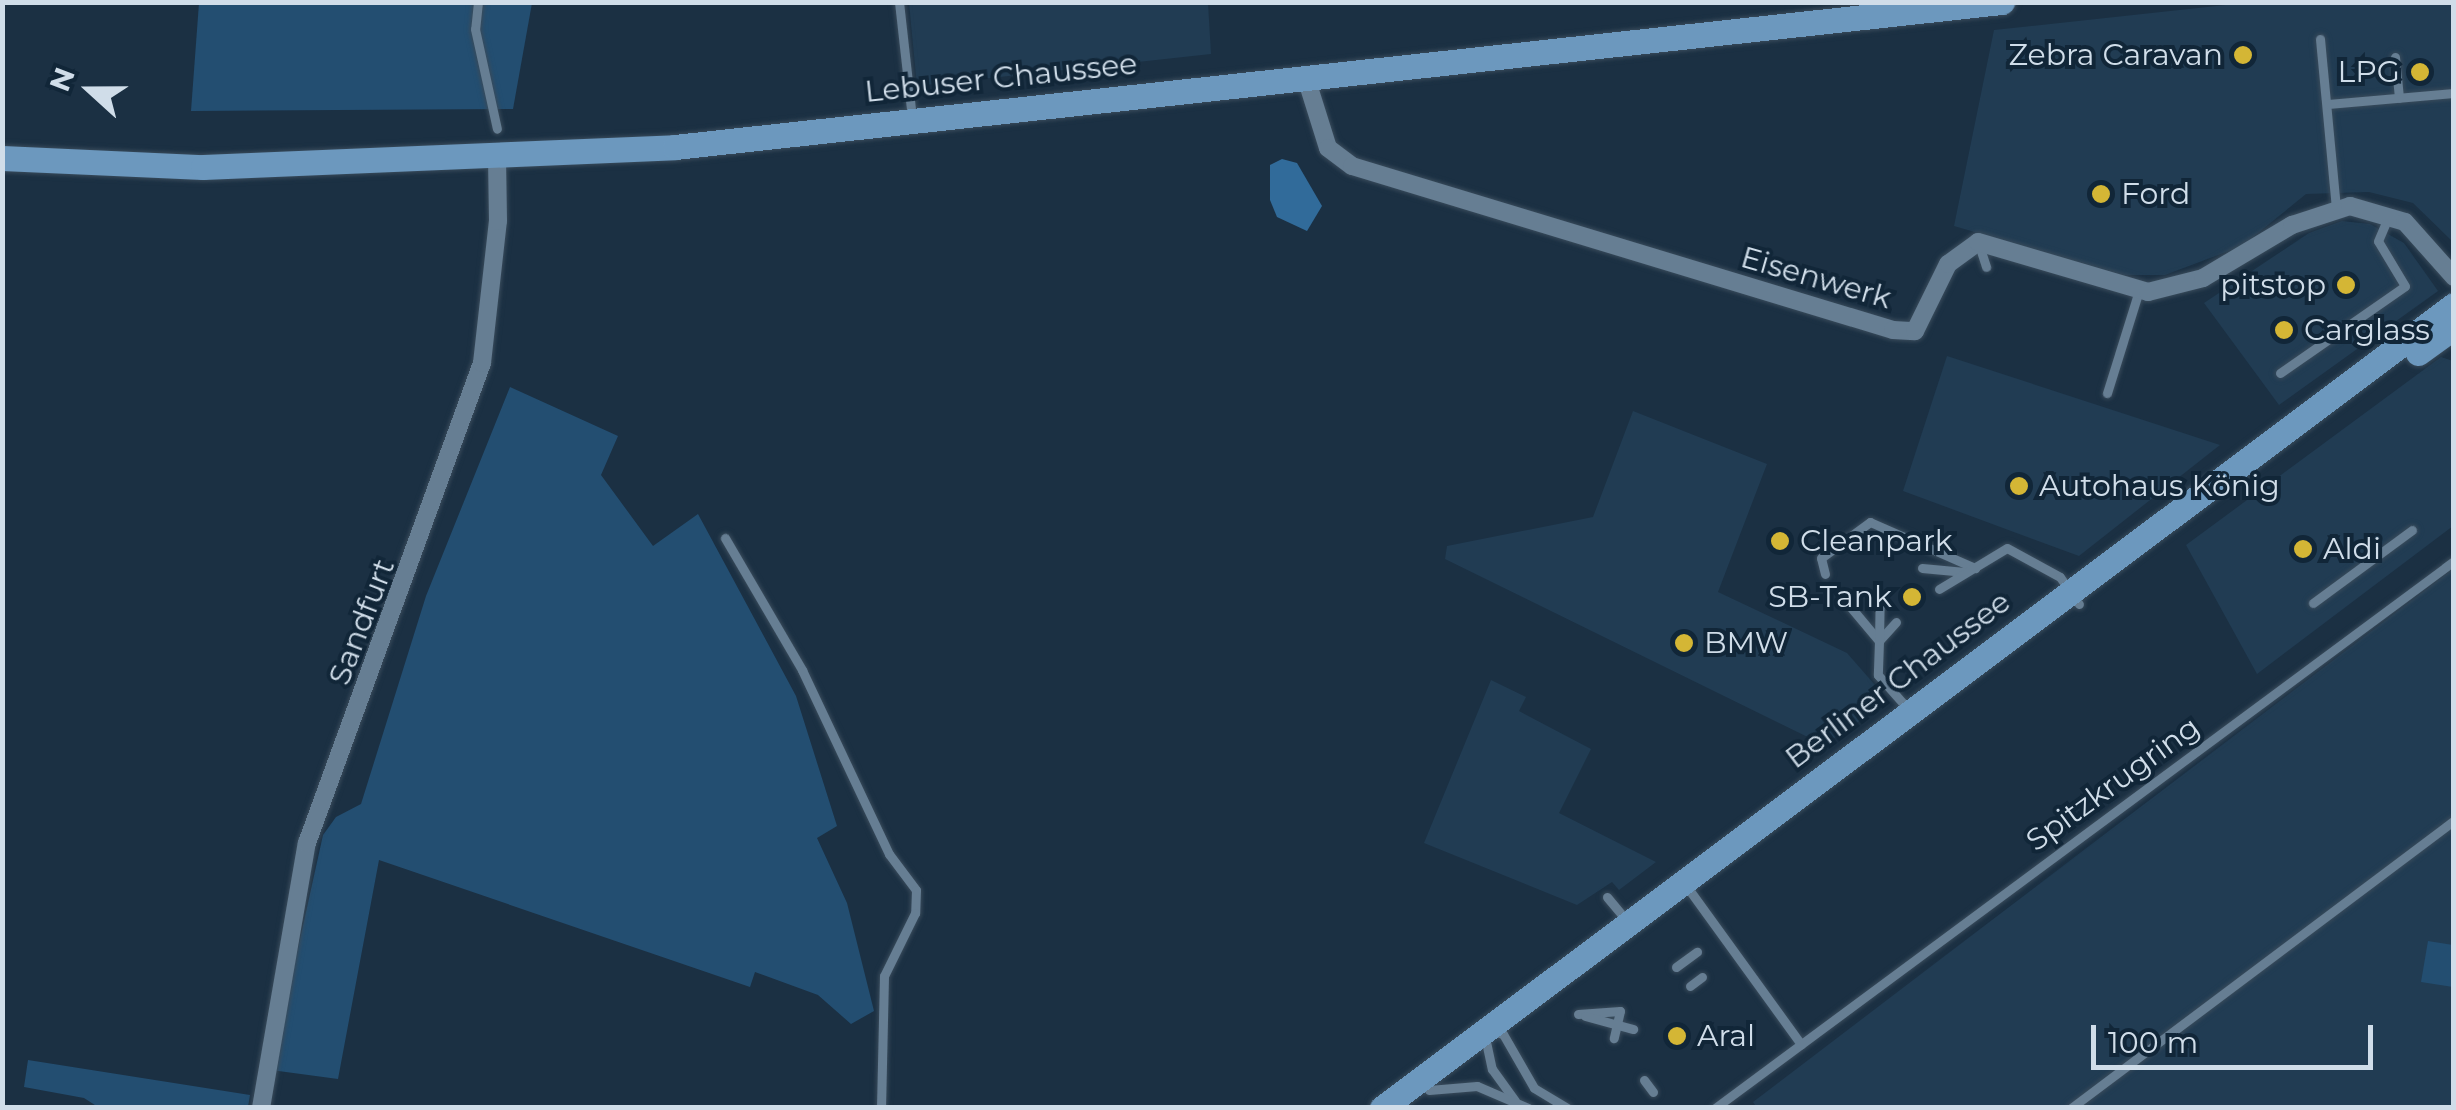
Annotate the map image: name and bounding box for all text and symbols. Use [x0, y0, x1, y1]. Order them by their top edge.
place label: Zebra Caravan [2008, 37, 2223, 73]
north arrow [40, 40, 140, 140]
marker: Zebra Caravan [2232, 44, 2254, 66]
street label: Lebuser Chaussee [863, 46, 1139, 110]
place label: LPG [2338, 54, 2400, 90]
marker: LPG [2409, 61, 2431, 83]
text: N [42, 63, 82, 96]
place label: Ford [2121, 176, 2190, 212]
marker: Ford [2090, 183, 2112, 205]
street label: Eisenwerk [1737, 239, 1895, 317]
place label: pitstop [2220, 267, 2326, 303]
marker: pitstop [2335, 274, 2357, 296]
place label: Carglass [2304, 312, 2430, 348]
marker: Carglass [2273, 319, 2295, 341]
place label: Autohaus König [2039, 468, 2280, 504]
marker: Autohaus König [2008, 475, 2030, 497]
place label: Cleanpark [1800, 523, 1953, 559]
marker: Cleanpark [1769, 530, 1791, 552]
place label: Aldi [2323, 531, 2381, 567]
marker: Aldi [2292, 538, 2314, 560]
street label: Sandfurt [322, 554, 402, 690]
place label: SB-Tank [1768, 579, 1892, 615]
street label: Berliner Chaussee [1779, 584, 2017, 776]
marker: SB-Tank [1901, 586, 1923, 608]
place label: BMW [1704, 625, 1788, 661]
marker: BMW [1673, 632, 1695, 654]
street label: Spitzkrugring [2019, 709, 2207, 859]
scale bar [2096, 1005, 2378, 1067]
place label: Aral [1697, 1018, 1755, 1054]
text: 100 m [2108, 1024, 2198, 1061]
marker: Aral [1666, 1025, 1688, 1047]

